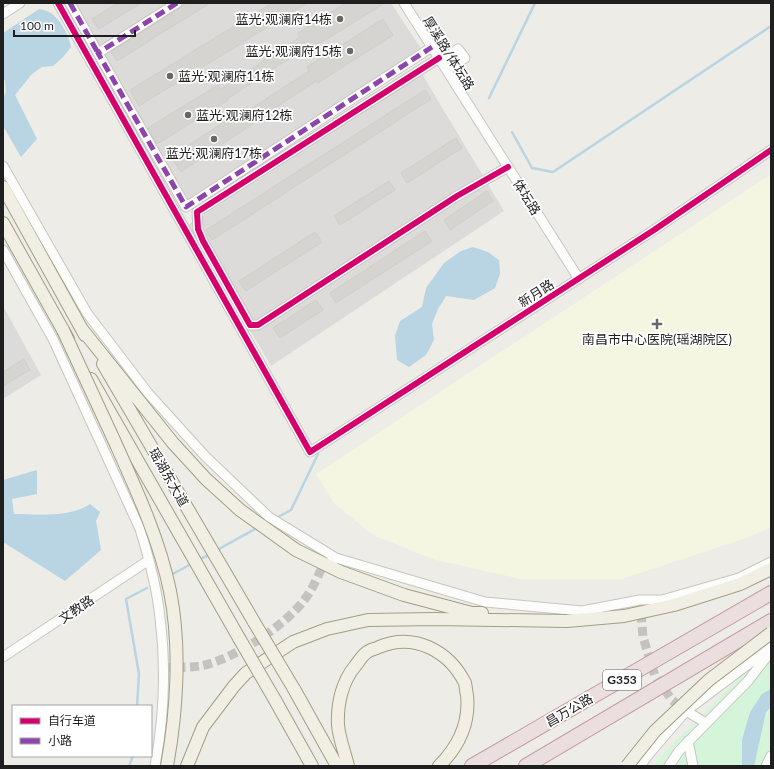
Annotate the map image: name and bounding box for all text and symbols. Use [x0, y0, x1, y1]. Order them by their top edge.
place label: 蓝光·观澜府14栋 [236, 11, 332, 27]
scale bar [14, 12, 135, 38]
street label: 厚溪路/体坛路 [420, 13, 478, 93]
marker: 蓝光·观澜府14栋 [335, 14, 345, 24]
text: 100 m [20, 18, 54, 33]
place label: 蓝光·观澜府15栋 [246, 43, 342, 59]
marker: 蓝光·观澜府15栋 [345, 46, 355, 56]
place label: 蓝光·观澜府11栋 [178, 68, 274, 84]
marker: 蓝光·观澜府11栋 [165, 71, 175, 81]
place label: 蓝光·观澜府12栋 [196, 107, 292, 123]
marker: 蓝光·观澜府12栋 [183, 110, 193, 120]
marker: 蓝光·观澜府17栋 [209, 134, 219, 144]
place label: 蓝光·观澜府17栋 [166, 145, 262, 161]
street label: 体坛路 [510, 176, 544, 218]
street label: 新月路 [515, 276, 557, 310]
marker: 南昌市中心医院(瑶湖院区) [651, 318, 663, 330]
place label: 南昌市中心医院(瑶湖院区) [582, 331, 732, 347]
street label: 瑶湖东大道 [146, 445, 192, 509]
street label: 文教路 [55, 591, 97, 627]
road number: G353 [603, 670, 641, 690]
street label: 昌万公路 [542, 690, 596, 730]
legend [12, 705, 152, 757]
text: 自行车道 [48, 713, 96, 728]
text: 小路 [48, 733, 72, 748]

